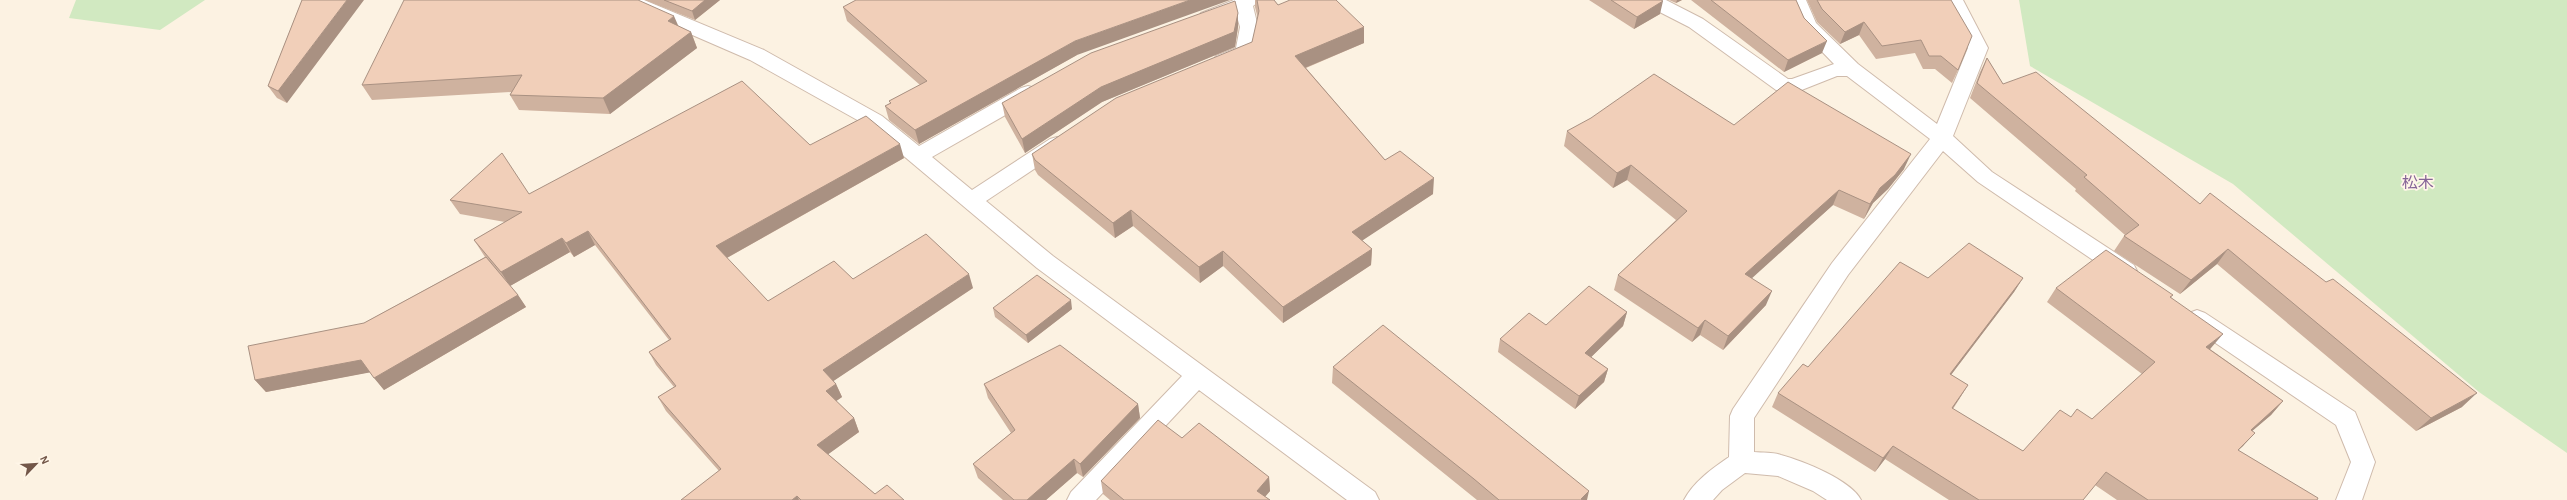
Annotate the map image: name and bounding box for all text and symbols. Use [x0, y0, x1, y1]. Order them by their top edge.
district label: 松木 [2402, 175, 2434, 191]
north arrow [16, 444, 56, 484]
text: N [38, 454, 51, 466]

